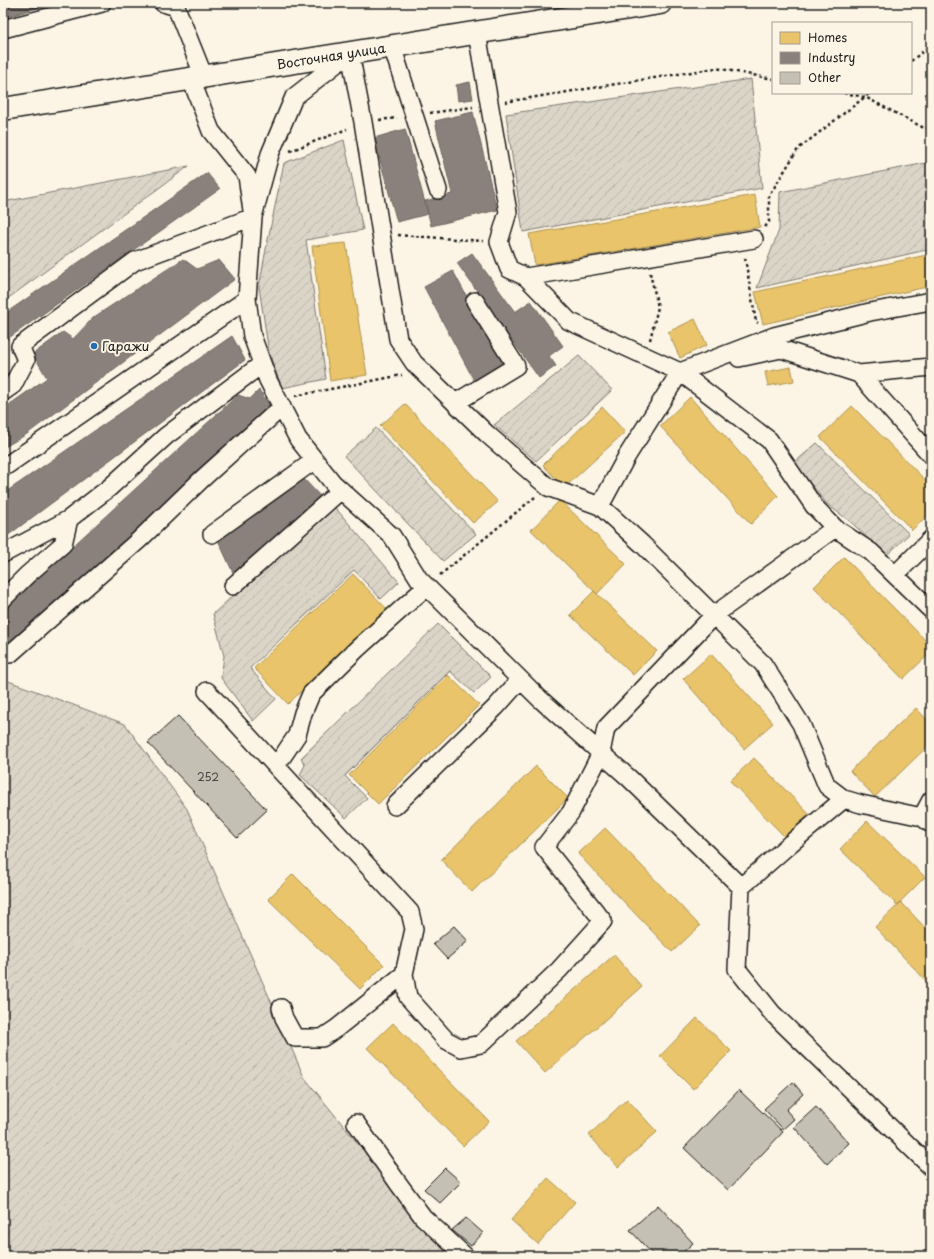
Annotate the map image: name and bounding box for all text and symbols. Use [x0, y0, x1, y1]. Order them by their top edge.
legend [772, 22, 912, 94]
text: Homes [808, 28, 847, 46]
street label: Восточная улица [275, 37, 387, 73]
text: Industry [808, 48, 856, 66]
text: Other [808, 68, 841, 86]
place label: Гаражи [102, 336, 150, 355]
marker: Гаражи [89, 341, 99, 351]
house number: 252 [197, 768, 219, 785]

